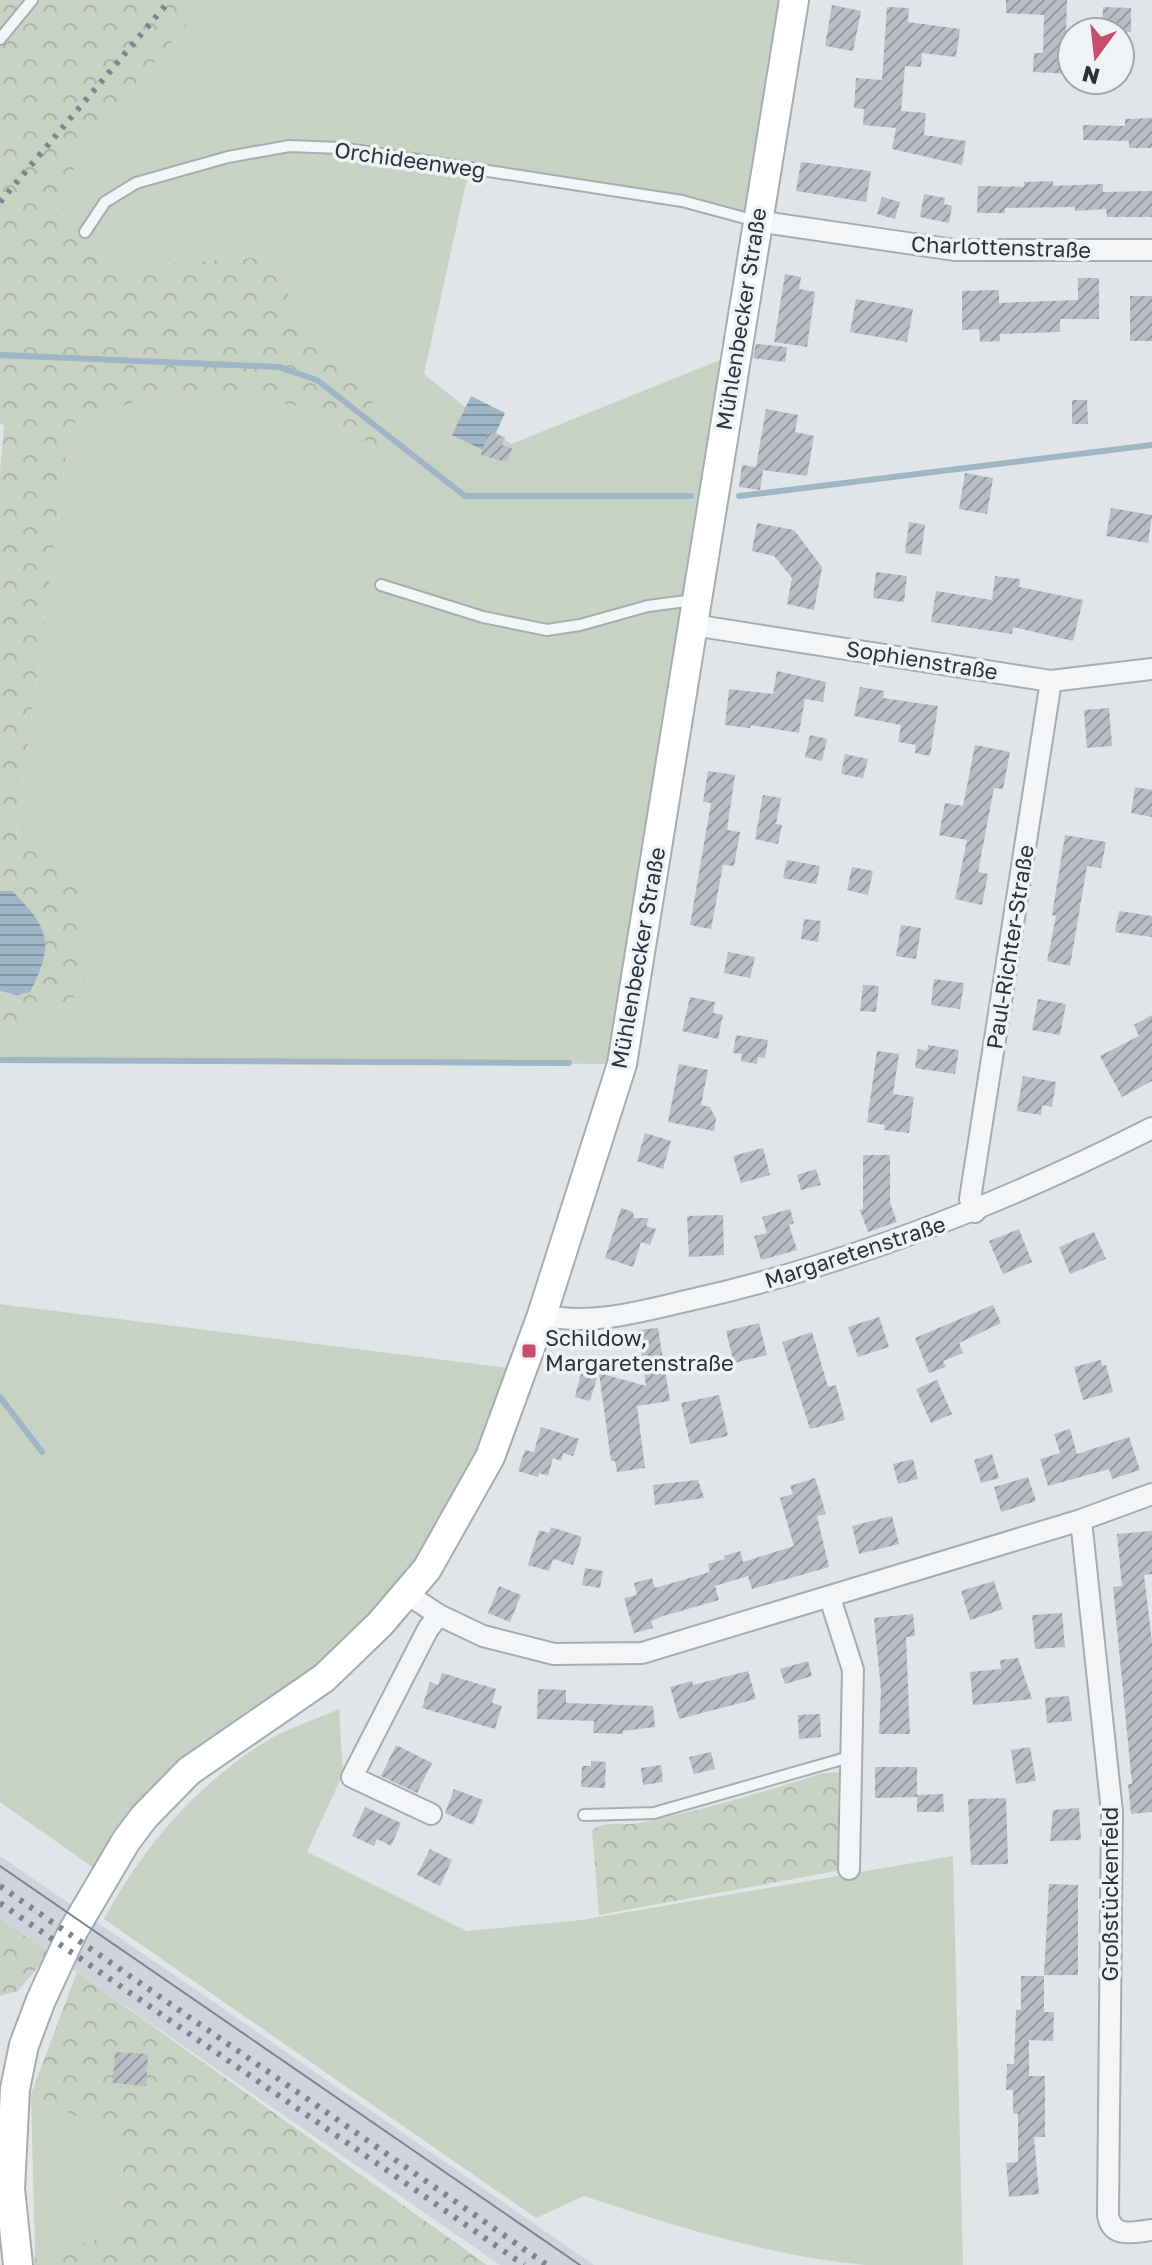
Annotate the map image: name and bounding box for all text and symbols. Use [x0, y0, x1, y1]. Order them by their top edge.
north arrow [1056, 16, 1136, 96]
text: N [1079, 61, 1102, 91]
street label: Orchideenweg [333, 136, 487, 183]
street label: Mühlenbecker Straße [710, 206, 771, 432]
street label: Charlottenstraße [911, 230, 1091, 263]
street label: Sophienstraße [844, 634, 1000, 685]
street label: Paul-Richter-Straße [980, 843, 1039, 1051]
street label: Mühlenbecker Straße [605, 845, 670, 1071]
street label: Margaretenstraße [761, 1210, 949, 1294]
place label: Schildow, Margaretenstraße [545, 1324, 734, 1376]
marker: Schildow, Margaretenstraße [520, 1342, 538, 1360]
street label: Großstückenfeld [1096, 1807, 1123, 1981]

